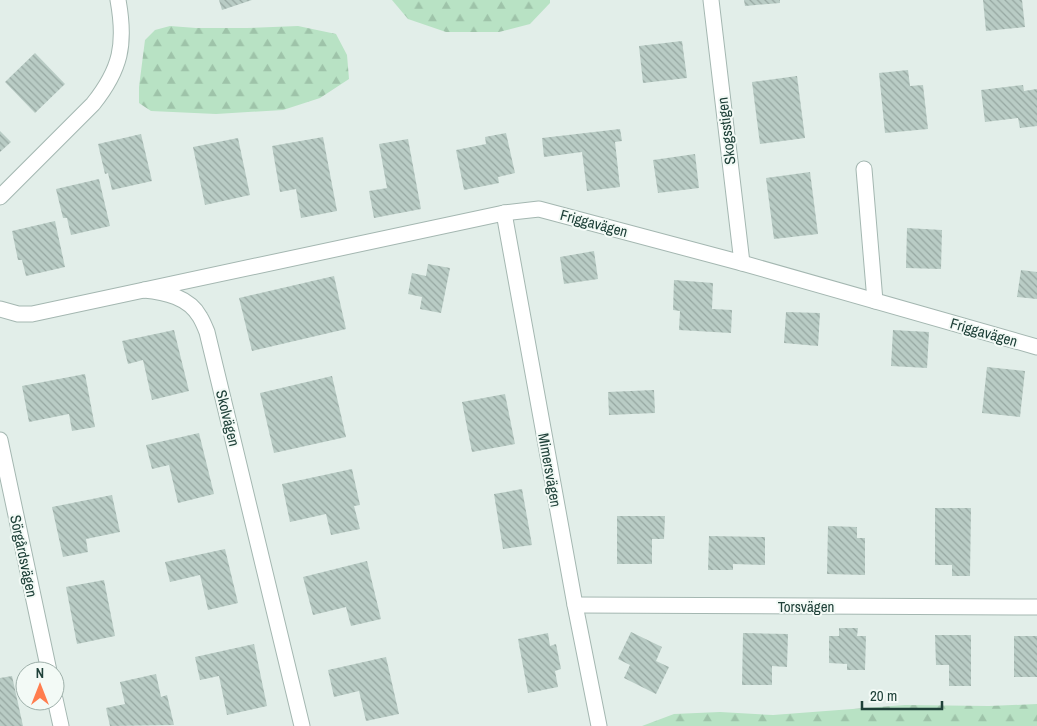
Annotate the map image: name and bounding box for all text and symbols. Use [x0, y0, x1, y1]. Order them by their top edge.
street label: Skogsstigen [711, 96, 741, 166]
street label: Friggavägen [558, 204, 630, 242]
street label: Friggavägen [948, 312, 1020, 352]
street label: Skolvägen [211, 388, 245, 448]
street label: Mimersvägen [533, 431, 567, 509]
street label: Sörgårdsvägen [5, 513, 43, 599]
street label: Torsvägen [778, 596, 834, 617]
north arrow [15, 661, 65, 711]
text: N [36, 664, 44, 682]
scale bar [862, 678, 942, 710]
text: 20 m [870, 685, 897, 706]

